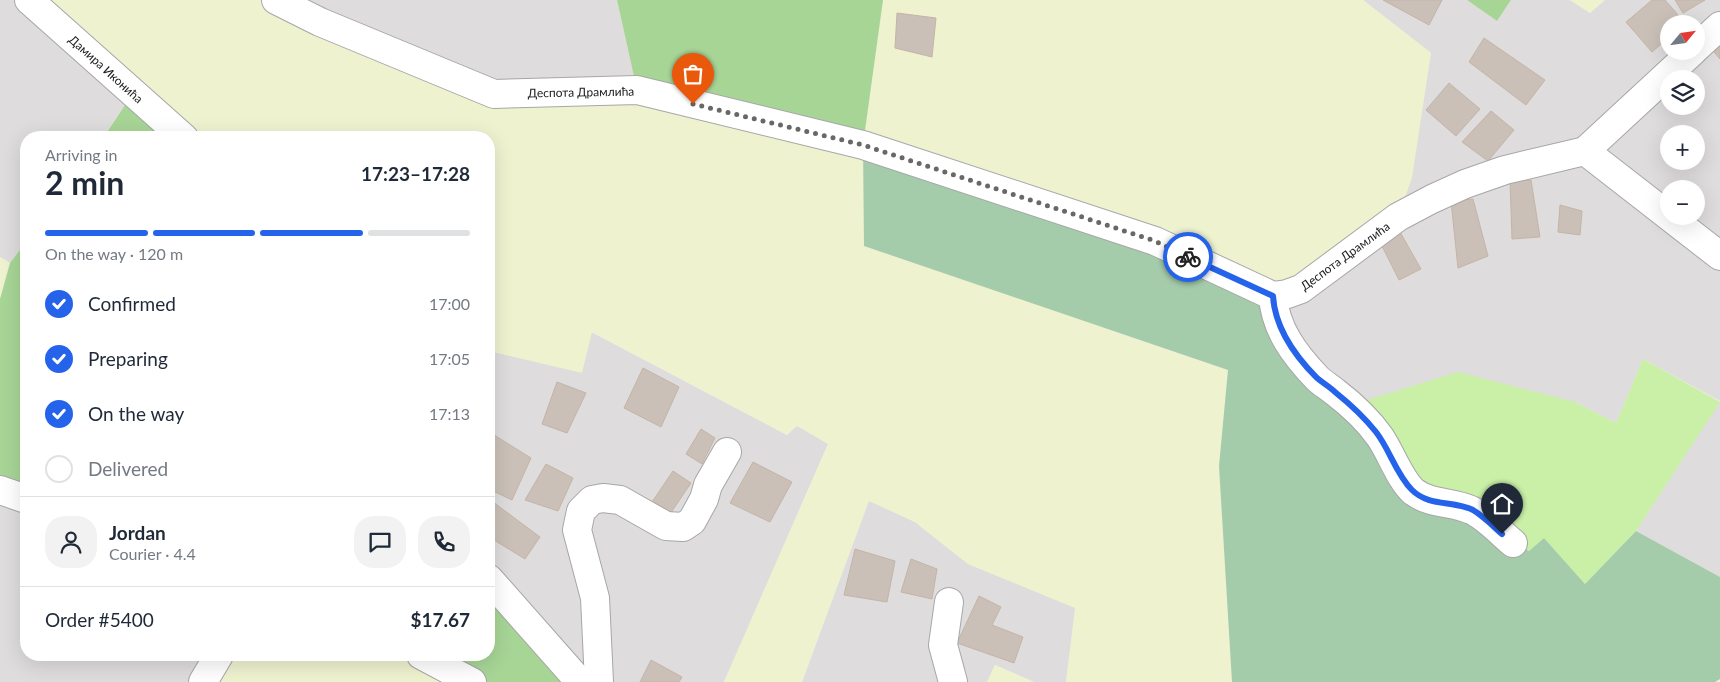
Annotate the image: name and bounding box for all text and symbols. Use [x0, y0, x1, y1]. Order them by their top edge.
north arrow [1660, 15, 1705, 60]
map controls [1660, 15, 1705, 225]
street label: Дамира Иконића [66, 32, 146, 106]
pin [672, 53, 714, 104]
icon: bag [679, 60, 707, 88]
button: layers [1660, 70, 1705, 115]
street label: Деспота Драмлића [528, 84, 634, 100]
button: + [1660, 125, 1705, 170]
text: Arriving in [45, 145, 118, 164]
text: 17:23–17:28 [361, 162, 470, 185]
text: 2 min [45, 163, 124, 202]
button: − [1660, 180, 1705, 225]
street label: Деспота Драмлића [1297, 219, 1393, 293]
courier [1163, 232, 1213, 282]
icon: bike [1174, 243, 1202, 271]
text: On the way · 120 m [45, 244, 183, 263]
icon: check [45, 290, 73, 318]
text: Confirmed [88, 292, 176, 315]
text: 17:00 [429, 294, 470, 313]
icon: check [45, 345, 73, 373]
text: Preparing [88, 347, 168, 370]
text: 17:05 [429, 349, 470, 368]
icon: check [45, 400, 73, 428]
text: On the way [88, 402, 184, 425]
text: 17:13 [429, 404, 470, 423]
text: Delivered [88, 457, 168, 480]
pin [1481, 483, 1523, 534]
icon: home [1488, 490, 1516, 518]
button: person [45, 516, 97, 568]
button: chat [354, 516, 406, 568]
button: phone [418, 516, 470, 568]
text: Jordan [109, 521, 166, 544]
text: Courier · 4.4 [109, 544, 196, 563]
text: Order #5400 [45, 608, 154, 631]
text: $17.67 [410, 608, 470, 631]

